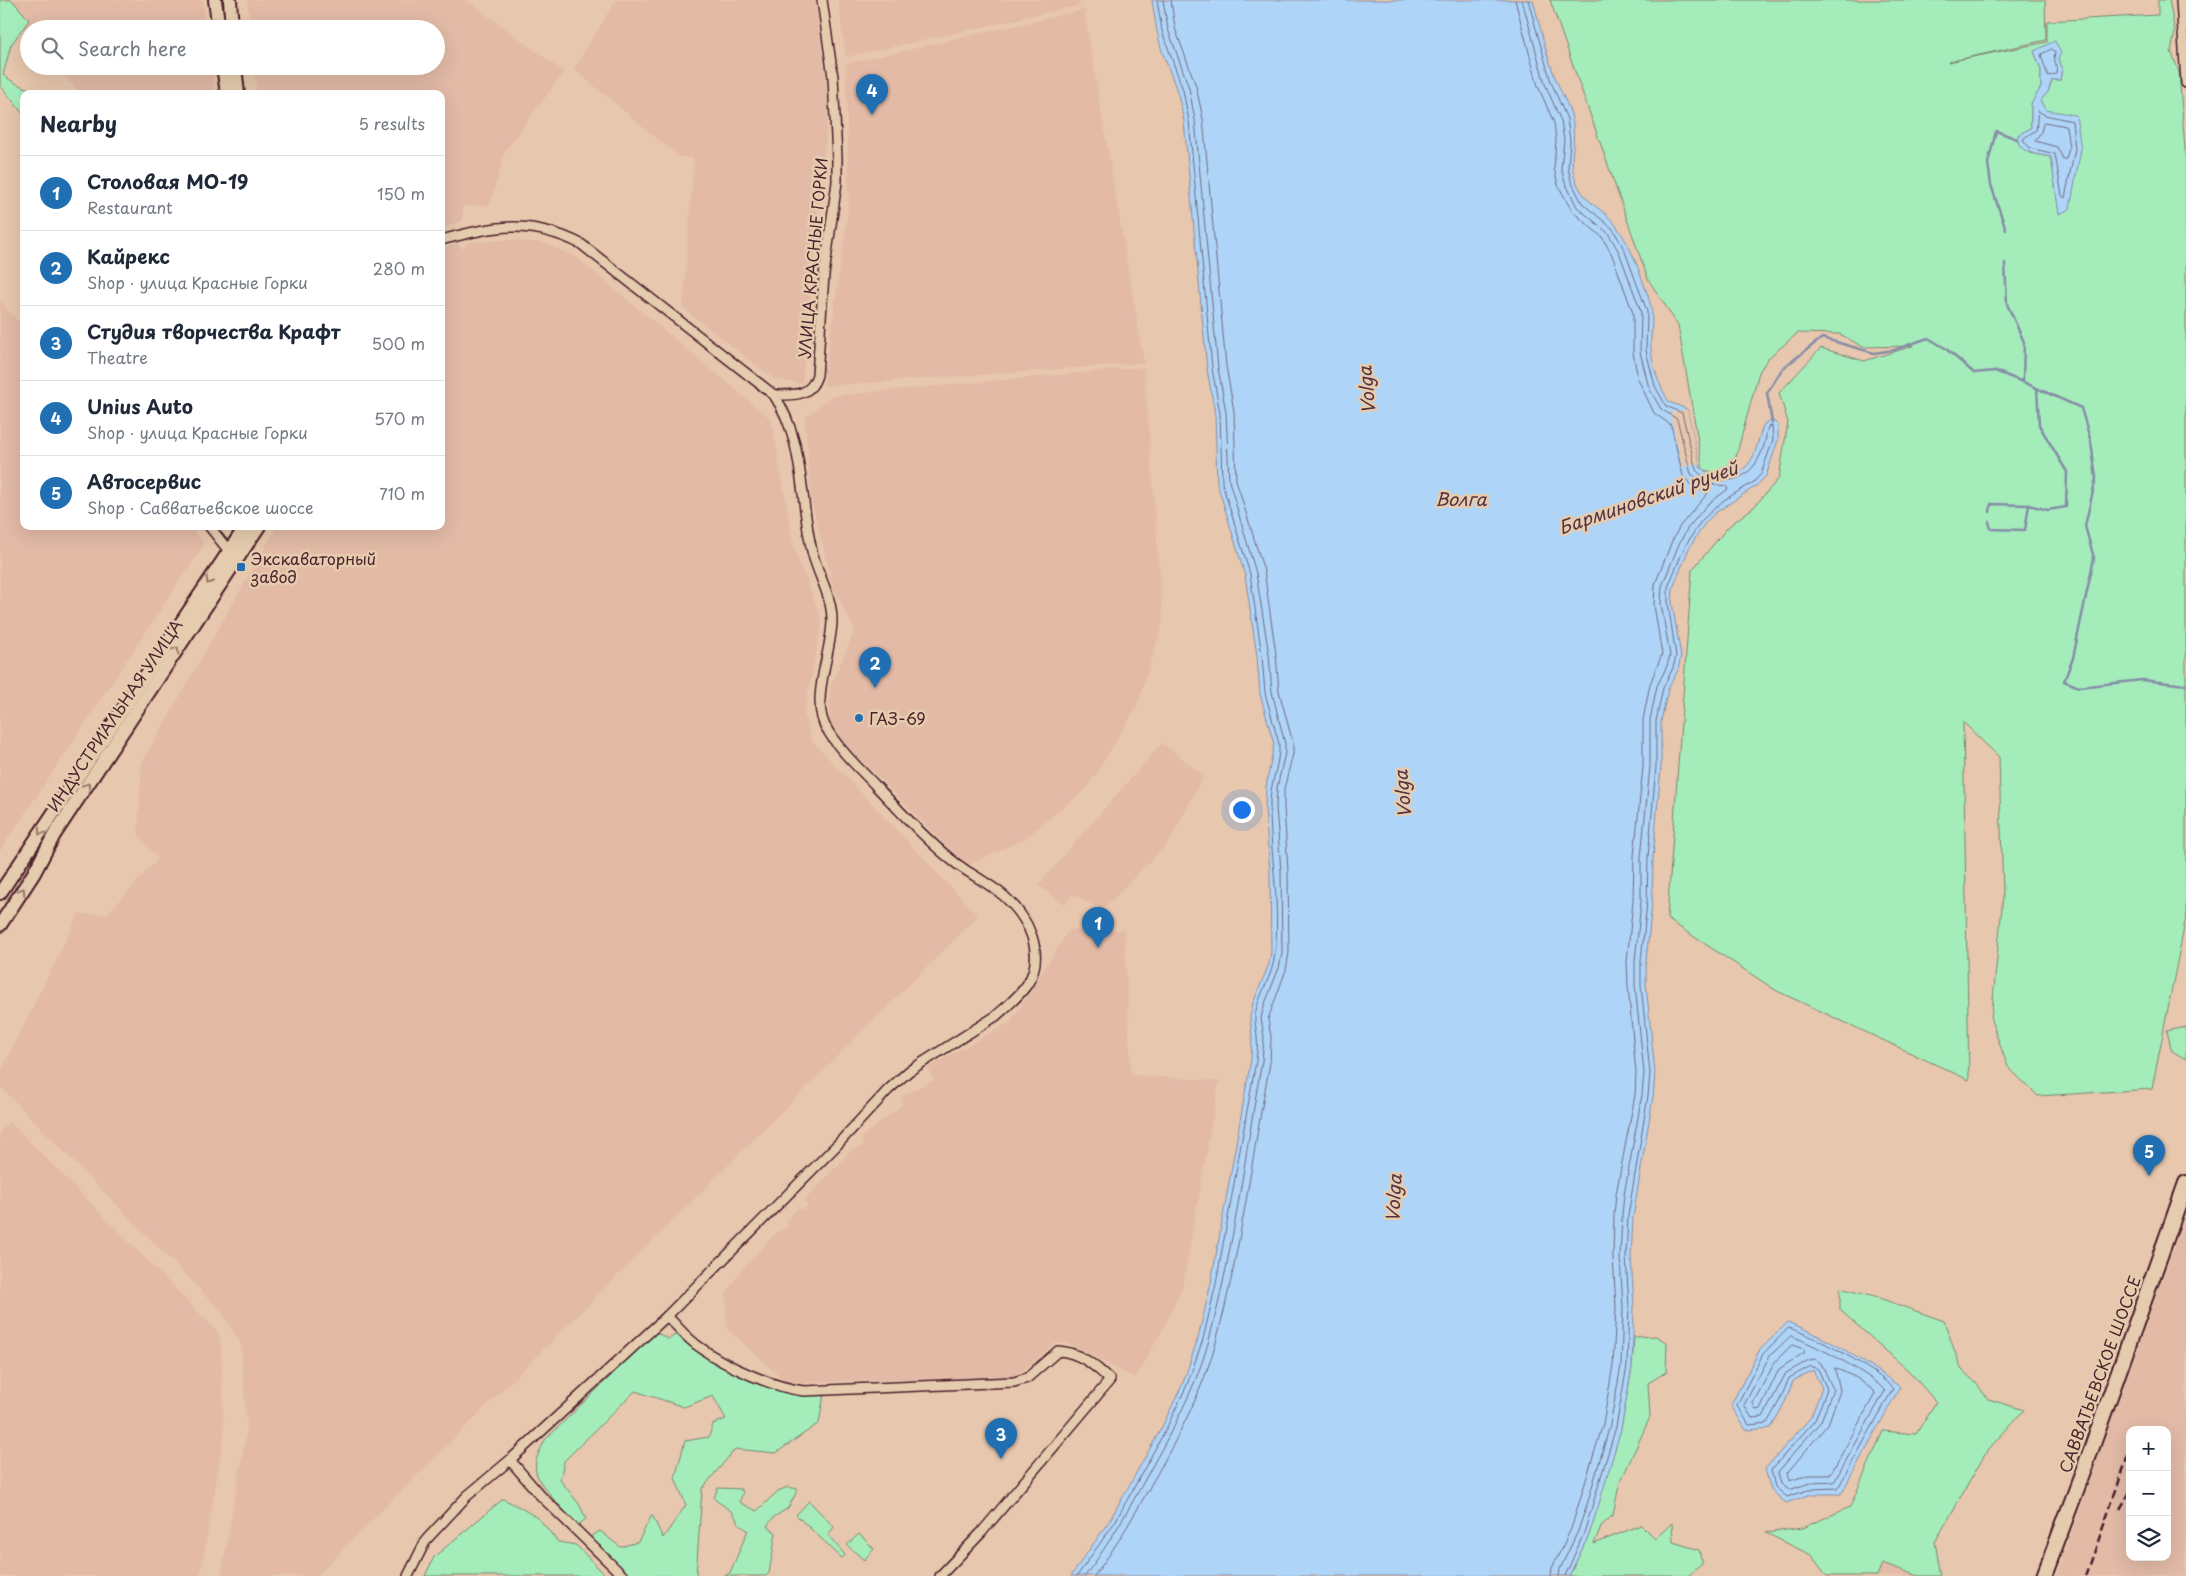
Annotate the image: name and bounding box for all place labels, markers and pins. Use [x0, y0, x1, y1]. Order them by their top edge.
pin: 4 [856, 74, 888, 115]
place label: Экскаваторный завод [250, 546, 376, 588]
marker: Экскаваторный завод [235, 561, 247, 573]
pin: 2 [859, 647, 891, 688]
place label: ГАЗ-69 [869, 706, 926, 730]
marker: ГАЗ-69 [853, 712, 865, 724]
pin: 1 [1082, 907, 1114, 948]
pin: 5 [2133, 1135, 2165, 1176]
pin: 3 [985, 1418, 1017, 1459]

